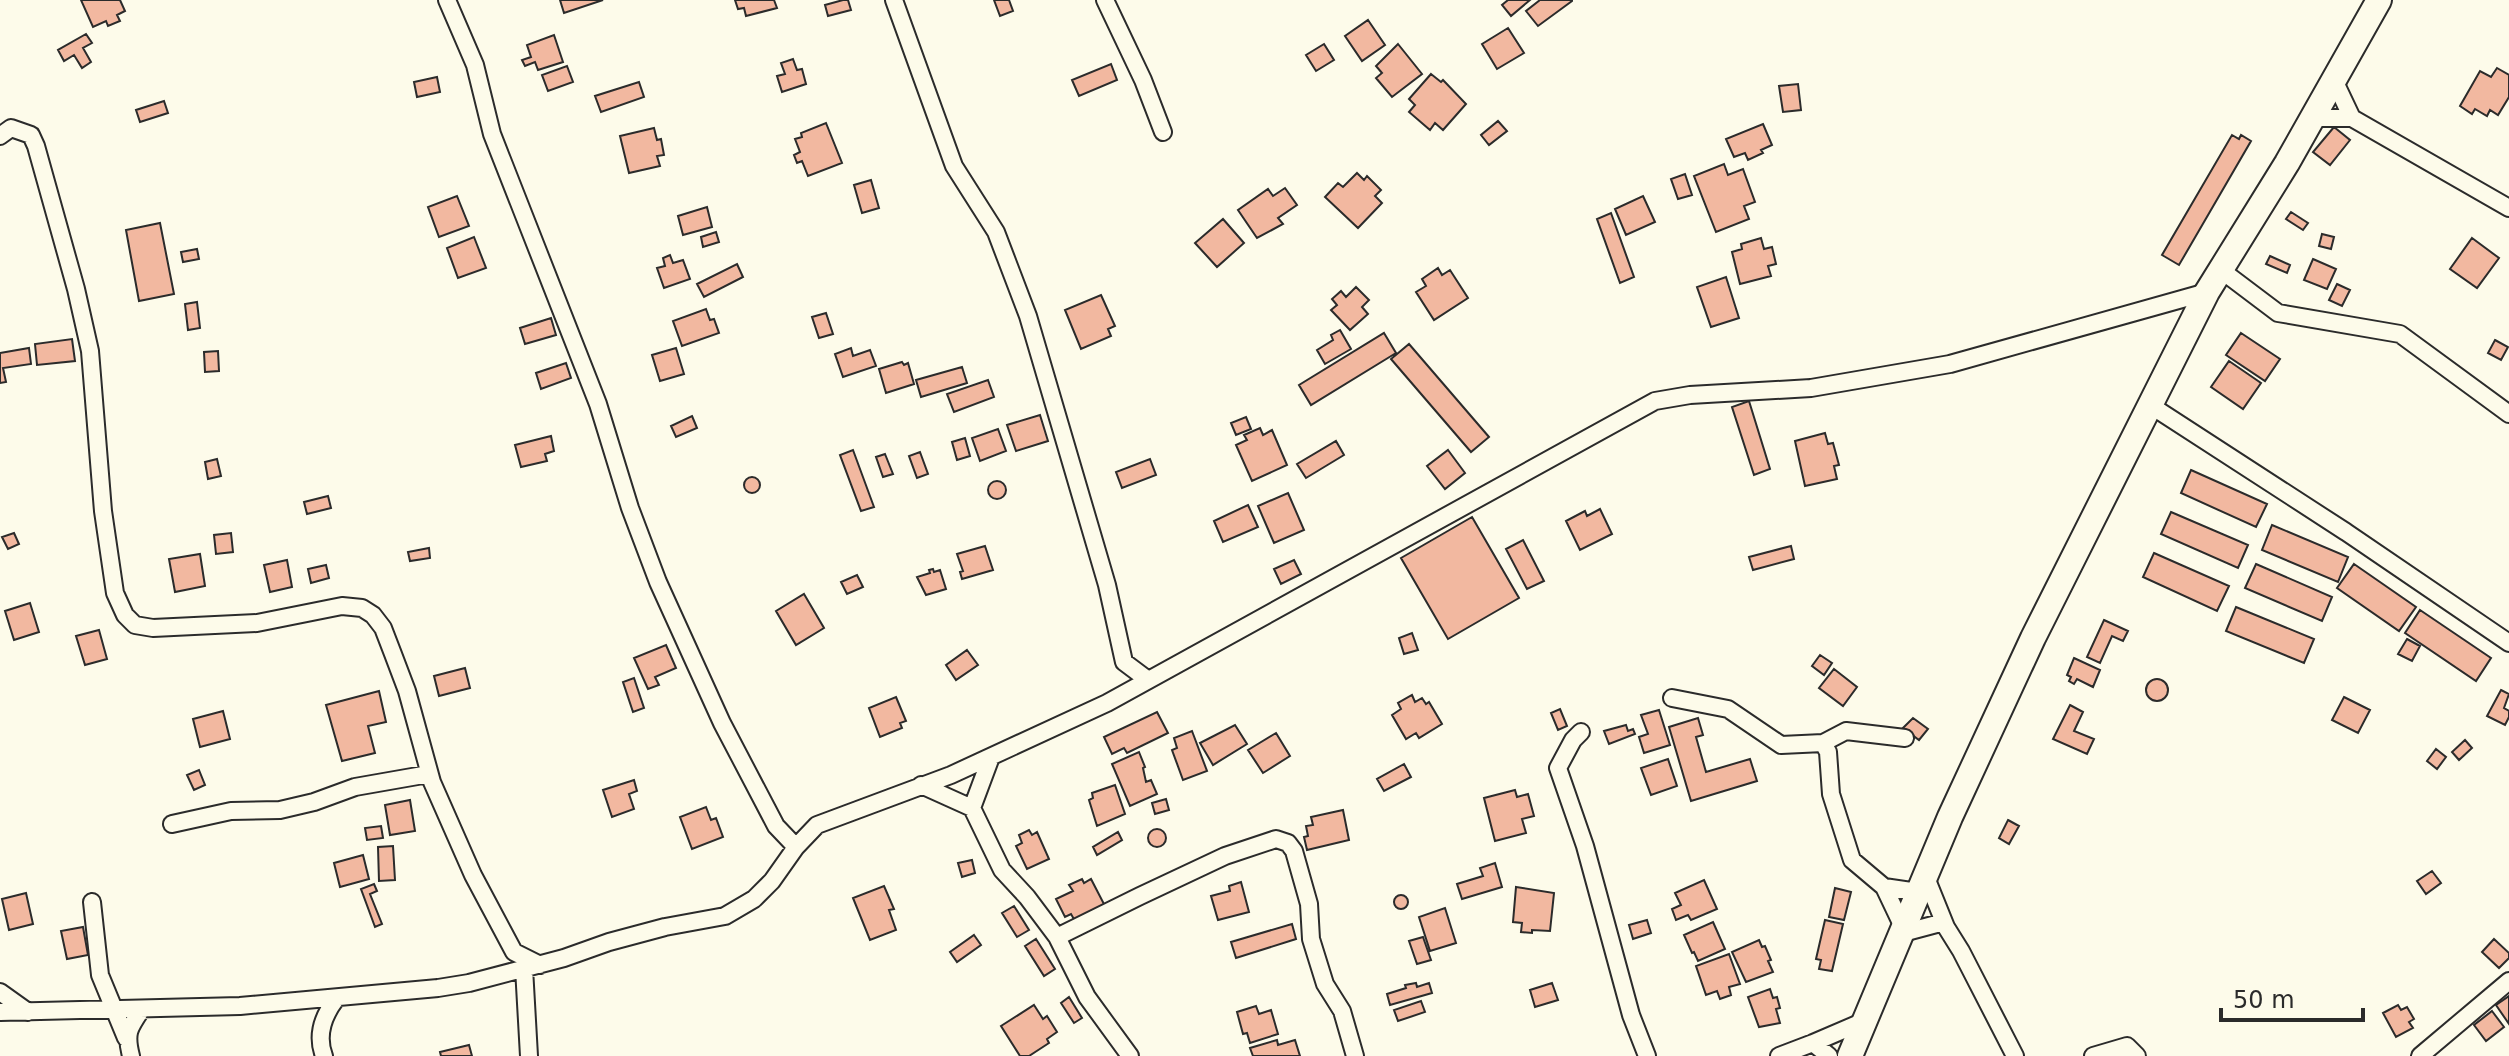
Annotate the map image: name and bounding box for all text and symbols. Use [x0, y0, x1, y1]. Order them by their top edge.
scale bar [2221, 972, 2363, 1022]
text: 50 m [2233, 986, 2295, 1014]

